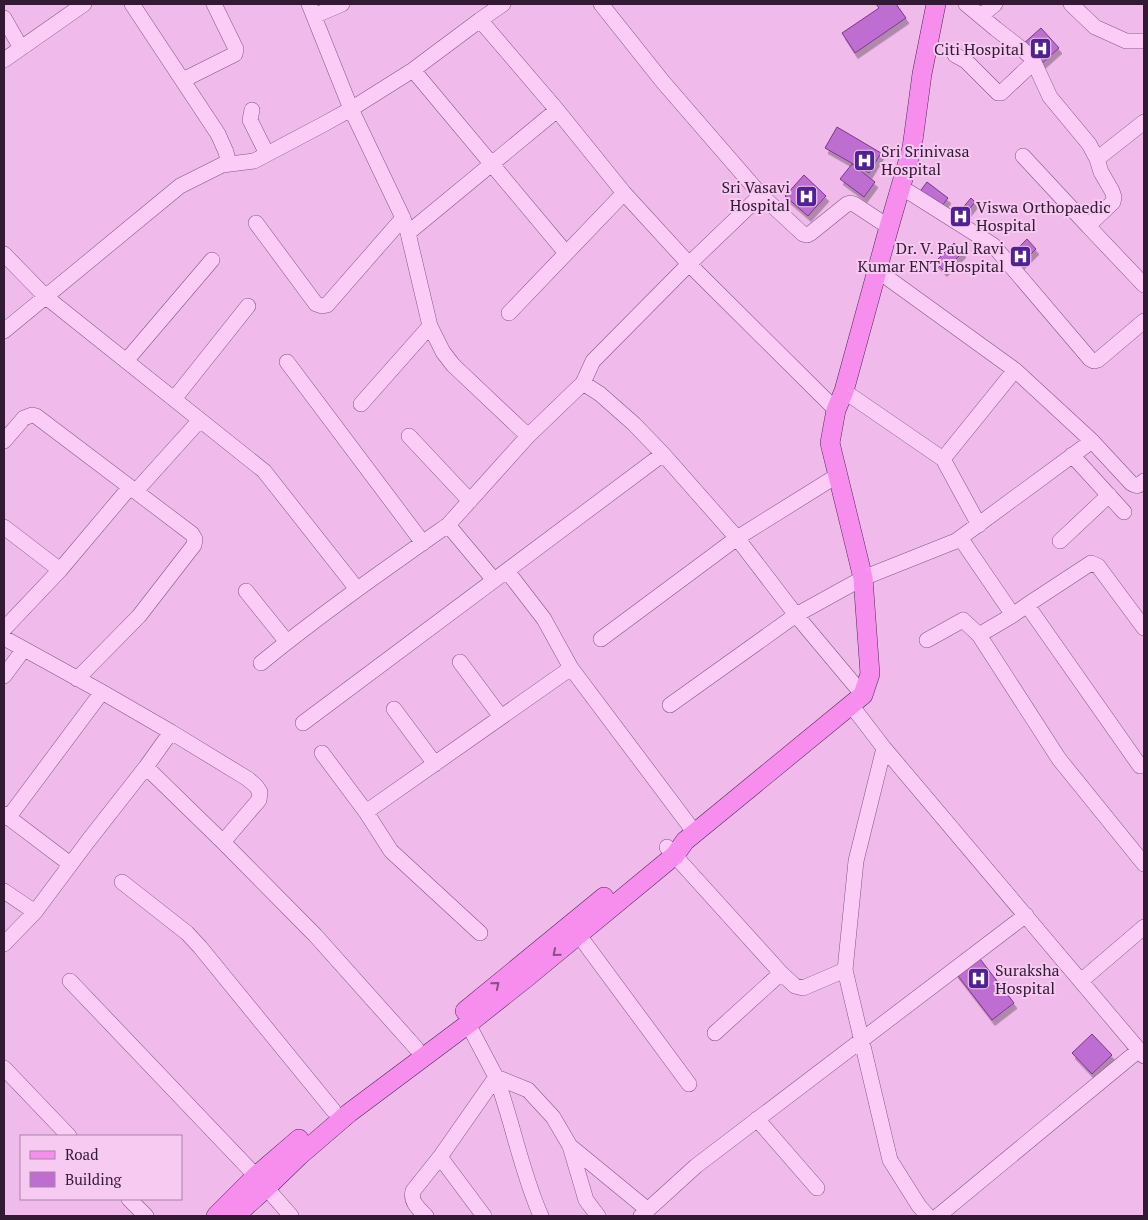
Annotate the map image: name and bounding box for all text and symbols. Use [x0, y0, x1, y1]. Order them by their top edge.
hospital icon: Citi Hospital [1028, 37, 1052, 61]
place label: Citi Hospital [934, 38, 1024, 60]
place label: Sri Srinivasa Hospital [881, 140, 969, 180]
hospital icon: Sri Srinivasa Hospital [853, 148, 877, 172]
place label: Sri Vasavi Hospital [721, 176, 790, 216]
hospital icon: Sri Vasavi Hospital [794, 184, 818, 208]
place label: Viswa Orthopaedic Hospital [976, 196, 1111, 236]
hospital icon: Viswa Orthopaedic Hospital [948, 204, 972, 228]
place label: Dr. V. Paul Ravi Kumar ENT Hospital [858, 237, 1004, 277]
hospital icon: Dr. V. Paul Ravi Kumar ENT Hospital [1008, 245, 1032, 269]
one-way arrow [552, 948, 561, 957]
place label: Suraksha Hospital [995, 959, 1060, 999]
hospital icon: Suraksha Hospital [967, 967, 991, 991]
one-way arrow [490, 982, 499, 991]
legend [20, 1135, 182, 1200]
text: Road [65, 1144, 98, 1164]
text: Building [65, 1169, 123, 1189]

